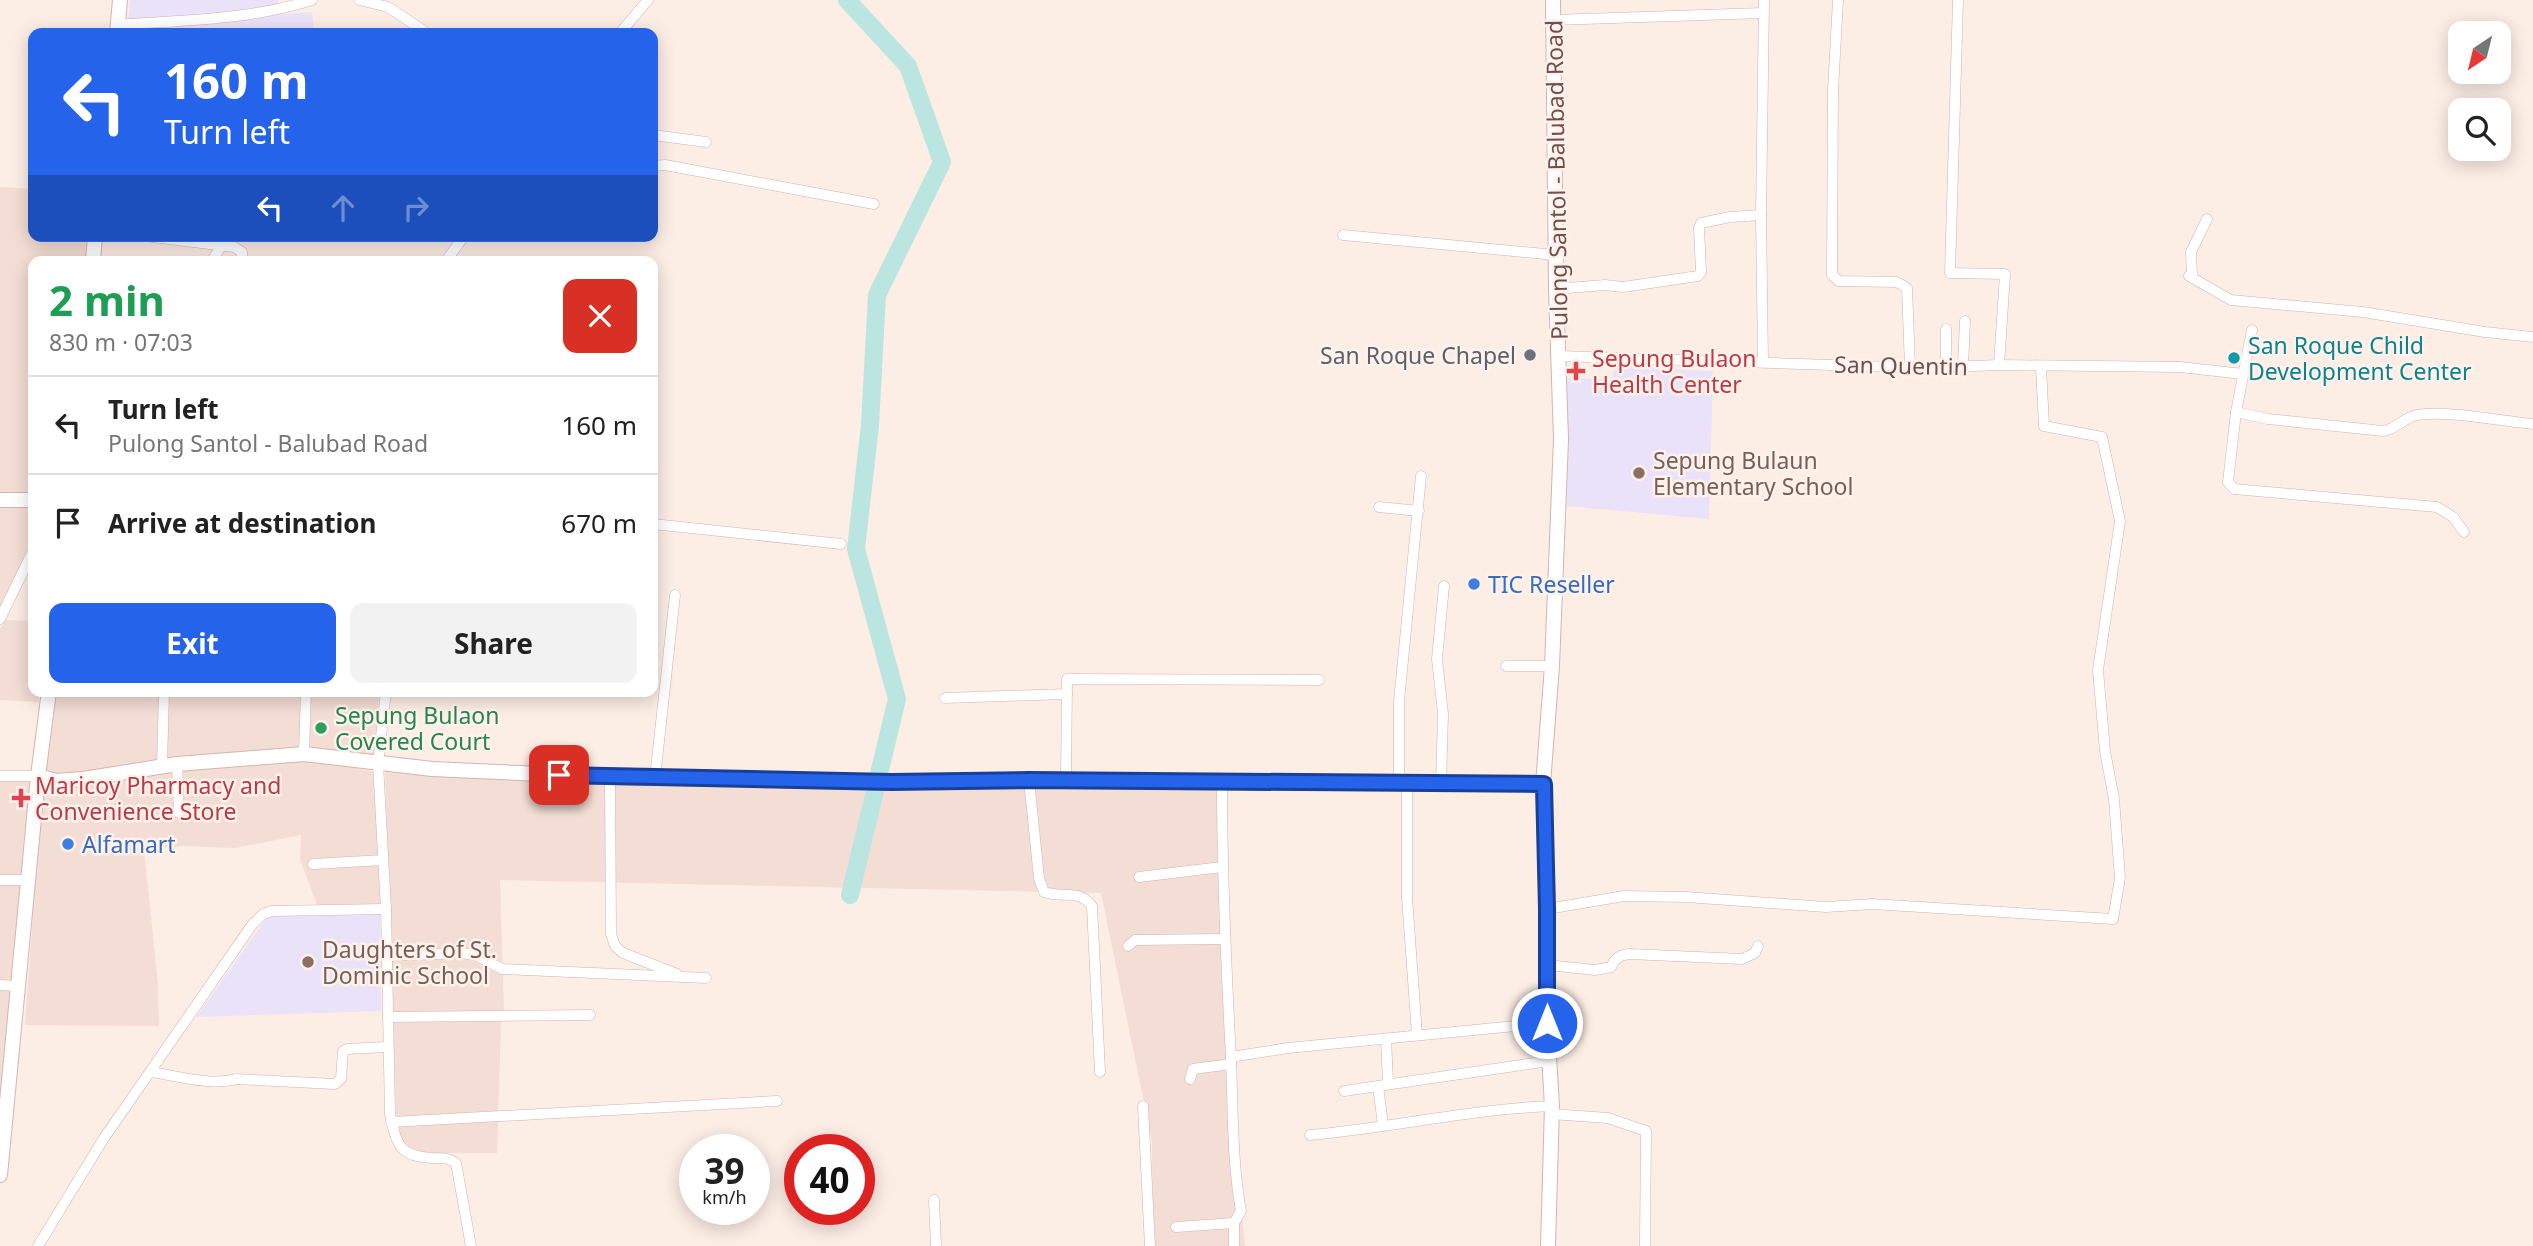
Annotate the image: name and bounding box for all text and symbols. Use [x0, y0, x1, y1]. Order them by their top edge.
street label: Pulong Santol - Balubad Road [1537, 20, 1575, 340]
north arrow [2448, 21, 2511, 84]
map controls [2448, 21, 2511, 161]
text: 160 m [164, 47, 309, 113]
icon: left [49, 56, 140, 147]
button: search [2448, 98, 2511, 161]
text: Turn left [164, 110, 290, 153]
icon: left [251, 189, 289, 227]
icon: ahead [324, 189, 362, 227]
icon: right [397, 189, 435, 227]
text: 2 min [49, 271, 165, 328]
button: close [563, 279, 637, 353]
text: 830 m · 07:03 [49, 326, 193, 358]
place label: San Roque Child Development Center [2248, 329, 2472, 387]
place label: San Roque Chapel [1320, 339, 1516, 371]
place label: Sepung Bulaon Health Center [1592, 342, 1756, 400]
marker: San Roque Chapel [1522, 347, 1538, 363]
street label: San Quentin [1834, 348, 1968, 382]
marker: San Roque Child Development Center [2226, 350, 2242, 366]
marker: Sepung Bulaon Health Center [1566, 361, 1586, 381]
text: Turn left [108, 391, 219, 427]
icon: left [49, 406, 87, 444]
text: 160 m [561, 407, 637, 443]
text: Pulong Santol - Balubad Road [108, 427, 428, 459]
place label: Sepung Bulaun Elementary School [1653, 444, 1853, 502]
marker: Sepung Bulaun Elementary School [1631, 465, 1647, 481]
icon: arrive [49, 504, 87, 542]
text: Arrive at destination [108, 505, 377, 541]
text: 670 m [561, 505, 637, 541]
place label: TIC Reseller [1488, 568, 1615, 600]
marker: TIC Reseller [1466, 576, 1482, 592]
button: Exit [49, 603, 336, 683]
button: Share [350, 603, 637, 683]
place label: Sepung Bulaon Covered Court [335, 699, 499, 757]
marker: Sepung Bulaon Covered Court [313, 720, 329, 736]
pin [529, 745, 589, 805]
icon: arrive [540, 756, 578, 794]
place label: Maricoy Pharmacy and Convenience Store [35, 769, 281, 827]
marker: Maricoy Pharmacy and Convenience Store [13, 790, 29, 806]
place label: Alfamart [82, 828, 176, 860]
marker: Alfamart [60, 836, 76, 852]
place label: Daughters of St. Dominic School [322, 933, 497, 991]
marker: Daughters of St. Dominic School [300, 954, 316, 970]
position arrow [1510, 986, 1584, 1060]
speed limit sign: 40 [784, 1134, 875, 1225]
text: 39 [704, 1147, 745, 1194]
text: km/h [702, 1185, 747, 1209]

